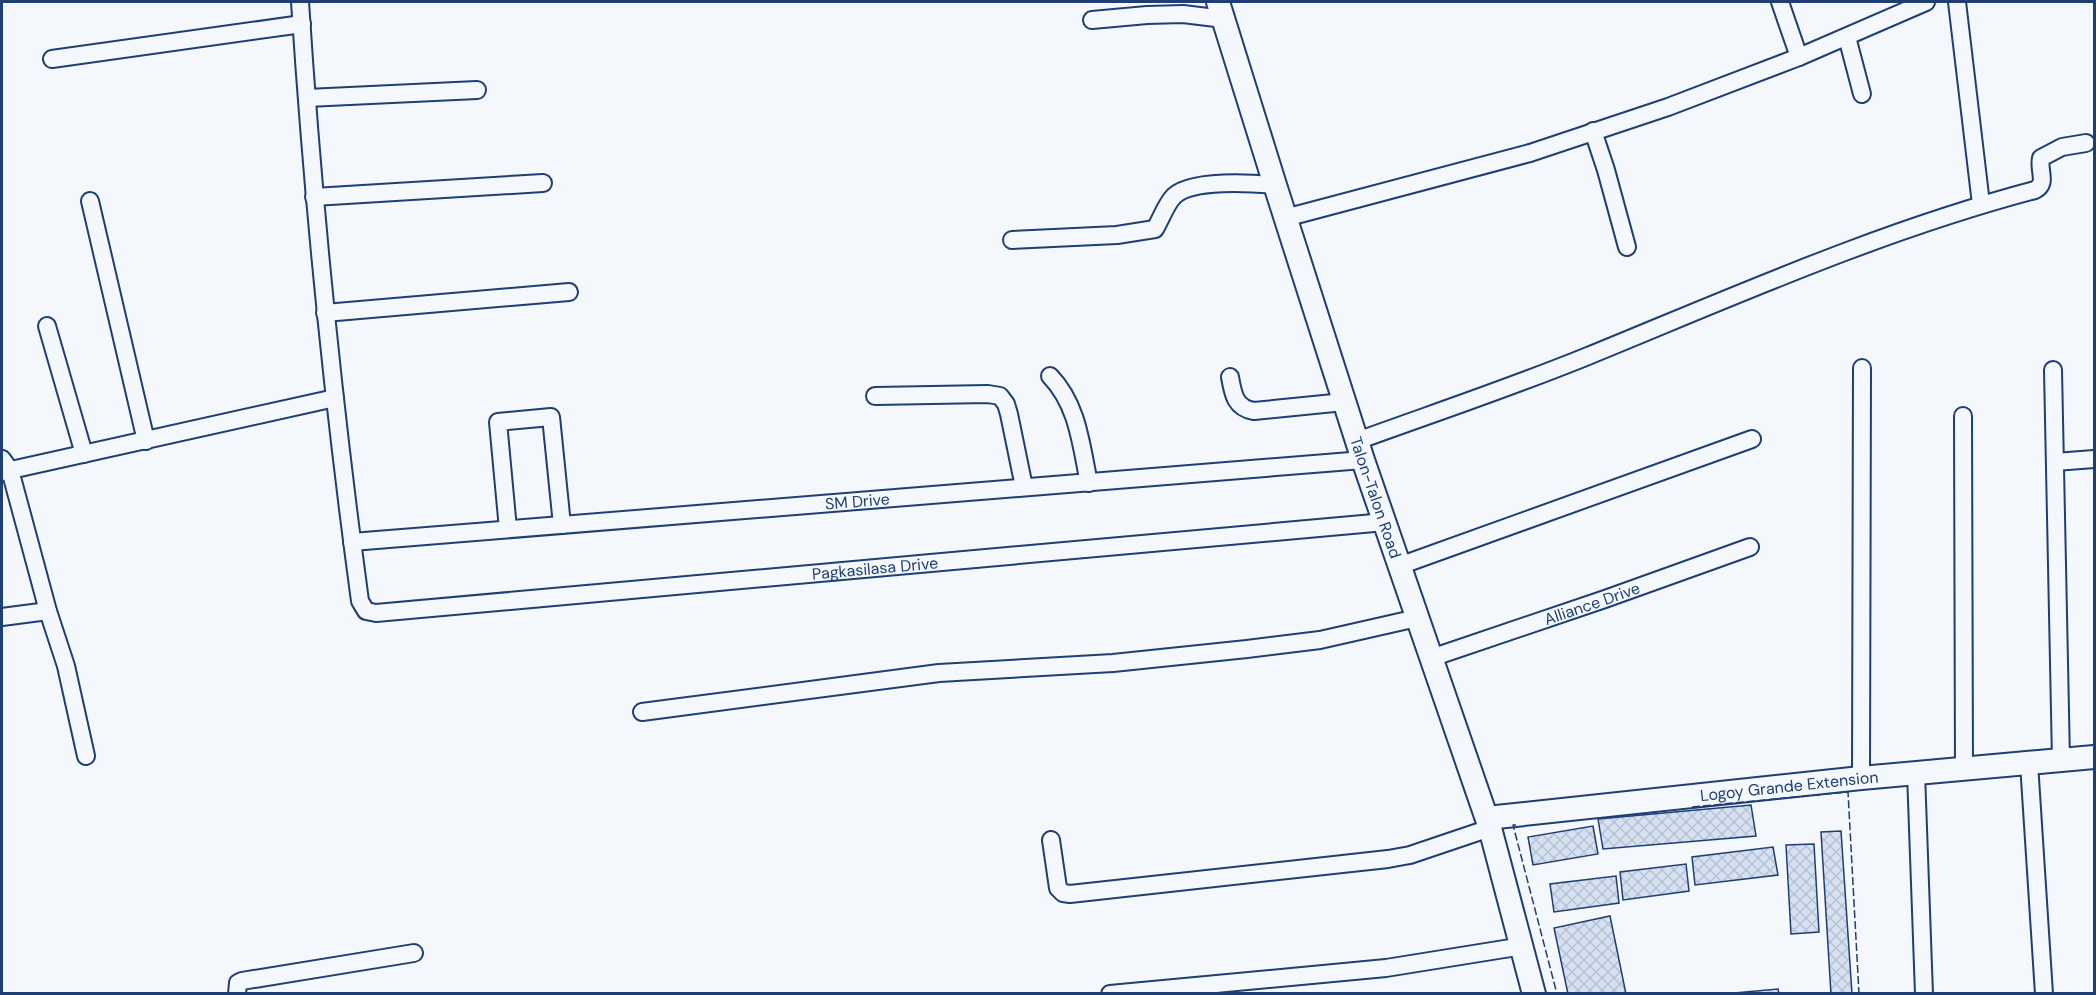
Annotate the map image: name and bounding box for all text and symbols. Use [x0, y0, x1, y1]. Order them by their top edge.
street label: Talon-Talon Road [1346, 434, 1407, 561]
street label: SM Drive [824, 488, 891, 514]
street label: Pagkasilasa Drive [811, 552, 939, 584]
street label: Alliance Drive [1541, 577, 1643, 629]
street label: Logoy Grande Extension [1699, 766, 1879, 806]

